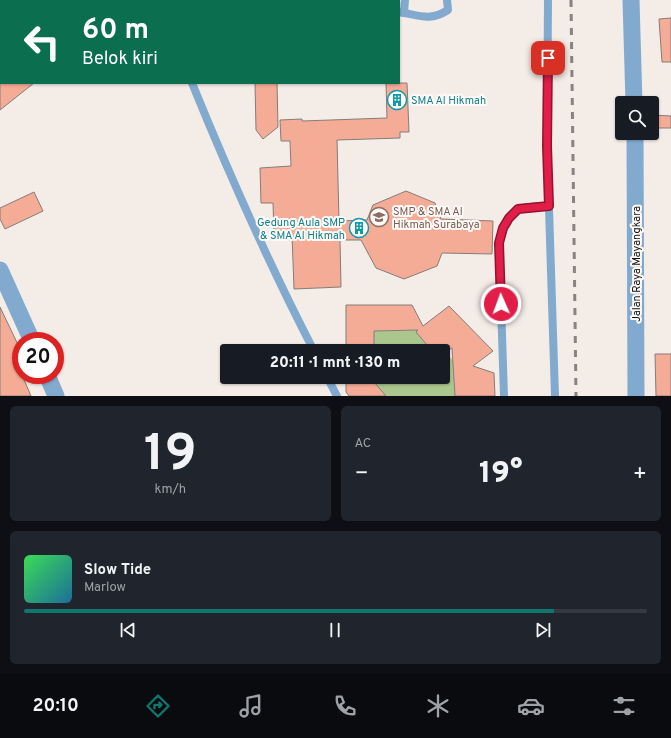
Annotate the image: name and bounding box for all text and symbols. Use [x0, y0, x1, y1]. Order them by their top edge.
text: 60 m [82, 13, 149, 49]
icon: left [16, 16, 68, 68]
pin [531, 41, 565, 75]
icon: arrive [537, 47, 559, 69]
text: Belok kiri [82, 48, 158, 71]
building icon: SMA Al Hikmah [386, 89, 408, 111]
place label: SMA Al Hikmah [411, 94, 486, 108]
map controls [615, 96, 659, 140]
button: search [615, 96, 659, 140]
place label: SMP & SMA Al Hikmah Surabaya [393, 205, 480, 232]
school or university icon: SMP & SMA Al Hikmah Surabaya [368, 206, 390, 228]
street label: Jalan Raya Mayangkara [630, 206, 644, 322]
place label: Gedung Aula SMP & SMA Al Hikmah [257, 216, 345, 243]
building icon: Gedung Aula SMP & SMA Al Hikmah [348, 217, 370, 239]
position arrow [480, 283, 522, 325]
speed limit sign: 20 [12, 332, 64, 384]
text: 20:11 · 1 mnt · 130 m [270, 354, 400, 373]
text: 19 [144, 423, 197, 489]
text: AC [355, 436, 371, 452]
text: 19° [479, 456, 522, 493]
text: − [355, 461, 369, 488]
text: + [633, 461, 647, 488]
text: km/h [154, 482, 186, 498]
text: Slow Tide [84, 561, 151, 580]
text: Marlow [84, 580, 126, 596]
icon: previous [117, 619, 139, 641]
icon: pause [324, 619, 346, 641]
icon: next [532, 619, 554, 641]
icon: directions [144, 692, 172, 720]
icon: music [237, 692, 265, 720]
icon: phone [331, 692, 359, 720]
icon: climate [424, 692, 452, 720]
icon: car [517, 692, 545, 720]
icon: filters [610, 692, 638, 720]
text: 20:10 [33, 695, 79, 718]

